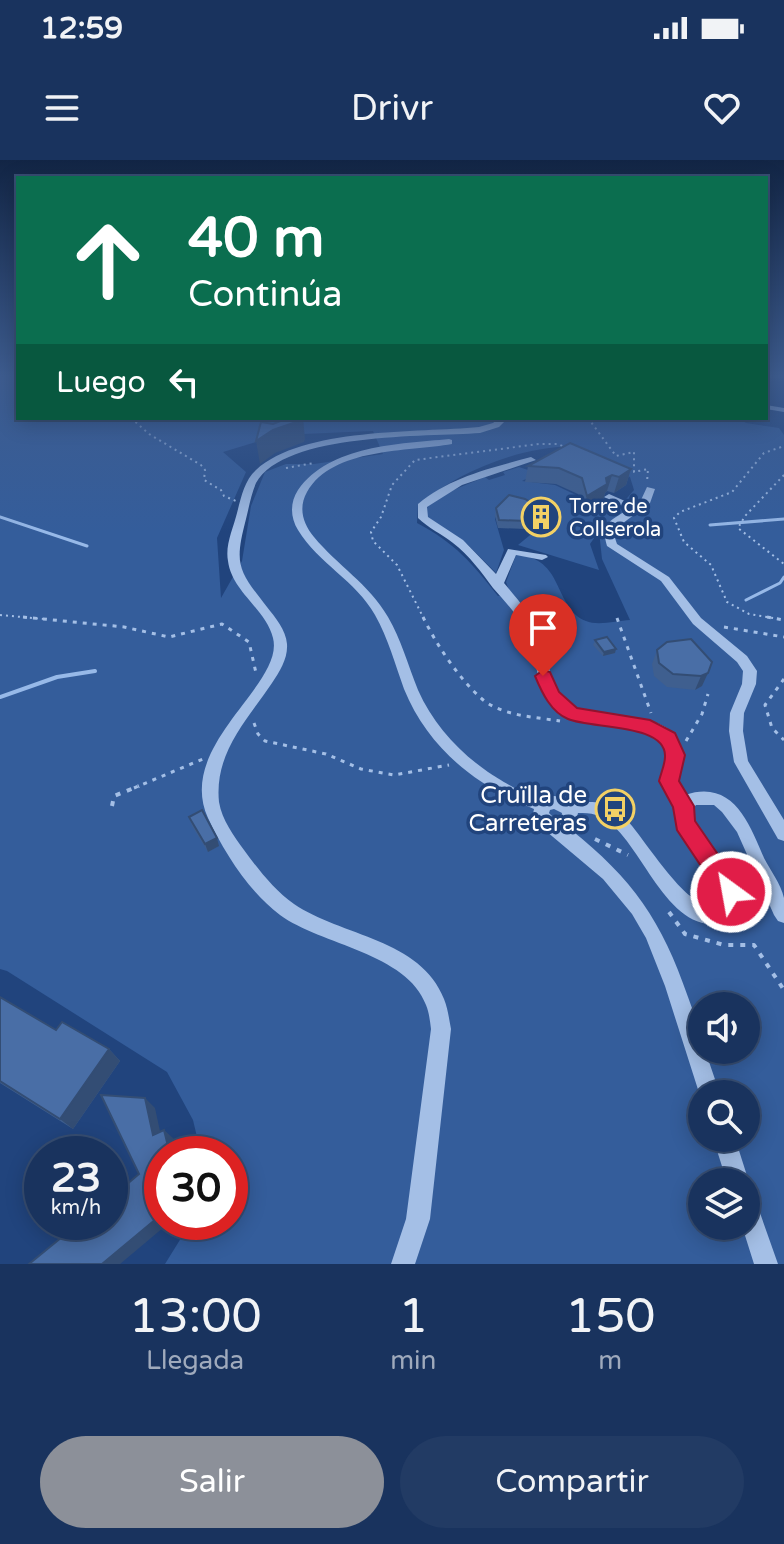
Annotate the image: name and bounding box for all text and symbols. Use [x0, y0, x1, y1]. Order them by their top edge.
text: 12:59 [40, 10, 123, 47]
icon: menu [40, 86, 84, 130]
icon: heart [700, 86, 744, 130]
text: Drivr [351, 87, 433, 130]
text: 40 m [188, 205, 324, 272]
icon: ahead [56, 208, 160, 312]
text: Continúa [188, 273, 342, 316]
icon: left [162, 360, 206, 404]
text: Luego [56, 364, 146, 401]
place label: Torre de Collserola [569, 495, 661, 542]
building icon: Torre de Collserola [520, 496, 562, 538]
pin [509, 594, 577, 676]
icon: arrive [521, 606, 565, 650]
place label: Cruïlla de Carreteras [468, 781, 587, 838]
bus stop icon: Cruïlla de Carreteras [594, 788, 636, 830]
position arrow [689, 850, 773, 934]
map controls [688, 992, 760, 1240]
button: sound [688, 992, 760, 1064]
button: search [688, 1080, 760, 1152]
speed limit sign: 30 [144, 1136, 248, 1240]
text: 23 [51, 1154, 101, 1202]
button: layers [688, 1168, 760, 1240]
text: km/h [51, 1196, 101, 1220]
text: 13:00 [129, 1288, 262, 1346]
text: 1 [398, 1288, 428, 1346]
text: 150 [565, 1288, 655, 1346]
text: Llegada [146, 1345, 244, 1376]
text: min [390, 1345, 436, 1376]
text: m [598, 1345, 622, 1376]
button: Salir [40, 1436, 384, 1528]
button: Compartir [400, 1436, 744, 1528]

